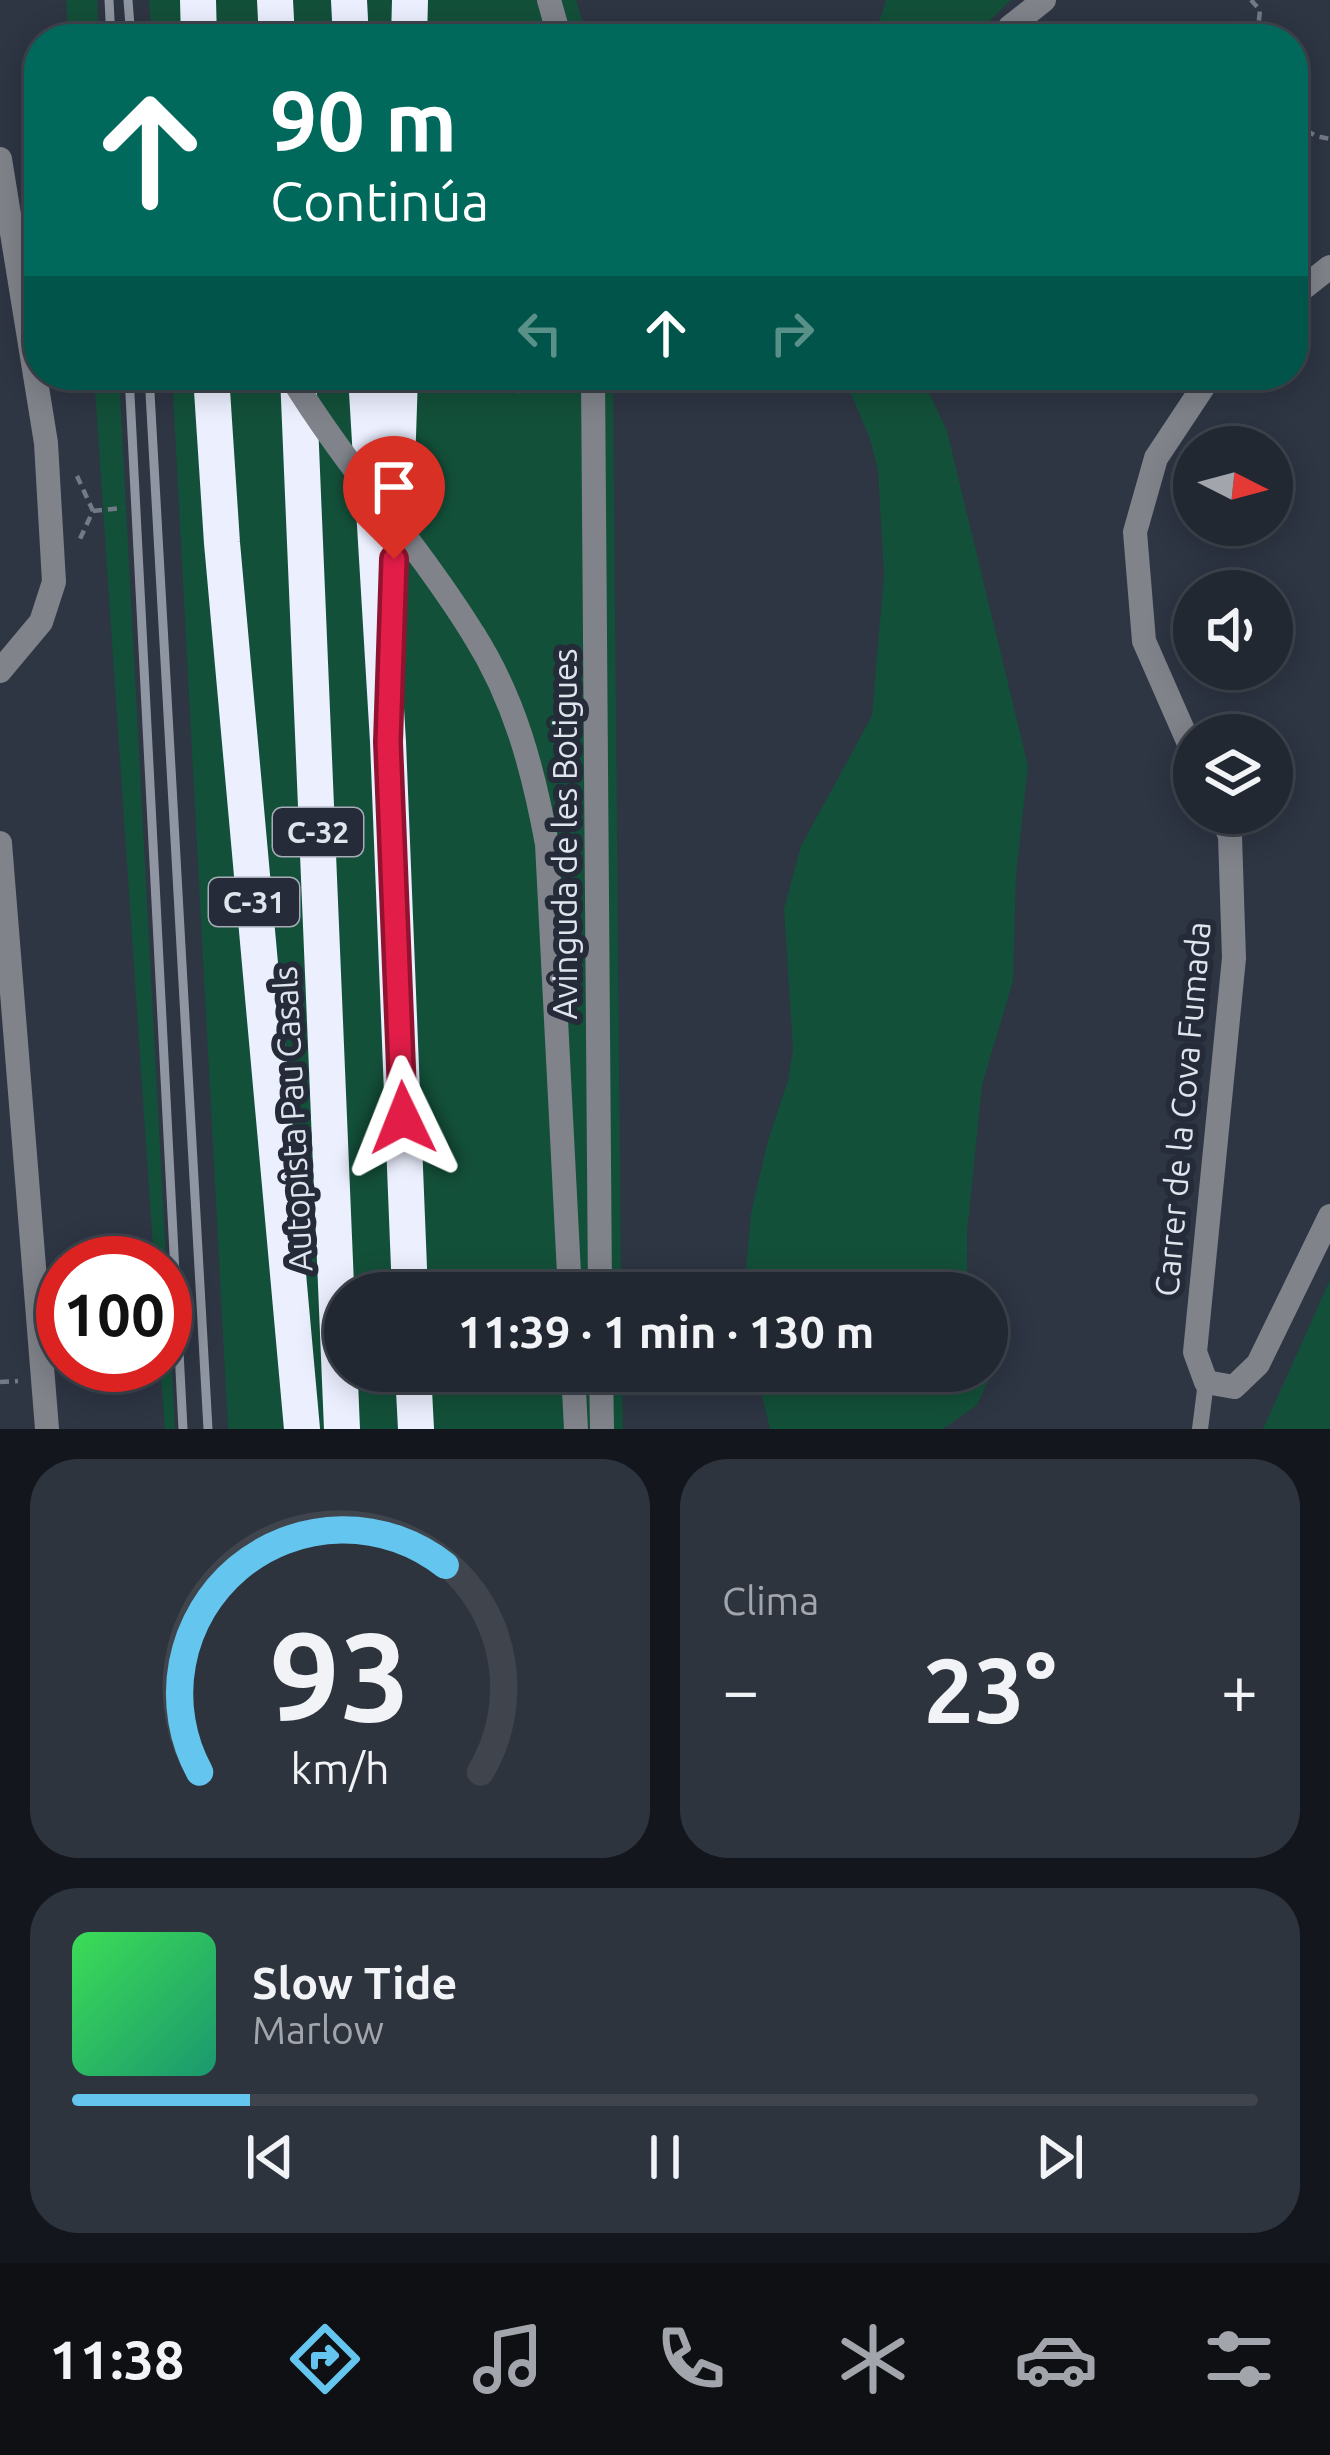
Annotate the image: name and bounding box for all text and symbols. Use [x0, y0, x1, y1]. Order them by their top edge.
icon: ahead [72, 72, 228, 228]
text: 90 m [270, 73, 457, 167]
text: Continúa [270, 171, 489, 231]
icon: left [507, 300, 573, 366]
icon: ahead [633, 300, 699, 366]
icon: right [759, 300, 825, 366]
north arrow [1173, 426, 1293, 546]
map controls [1173, 426, 1293, 834]
pin [343, 436, 445, 559]
icon: arrive [361, 454, 427, 520]
button: sound [1173, 570, 1293, 690]
street label: Avinguda de les Botigues [546, 648, 583, 1020]
button: layers [1173, 714, 1293, 834]
road number: C-32 [273, 808, 363, 856]
road number: C-31 [209, 878, 299, 926]
street label: Carrer de la Cova Fumada [1147, 920, 1217, 1298]
street label: Autopista Pau Casals [266, 965, 318, 1273]
position arrow [340, 1055, 466, 1181]
speed limit sign: 100 [36, 1236, 192, 1392]
text: 11:39 · 1 min · 130 m [458, 1306, 874, 1357]
text: Clima [722, 1579, 819, 1622]
text: 93 [270, 1605, 410, 1745]
text: 23° [923, 1639, 1057, 1740]
text: − [722, 1652, 759, 1726]
text: + [1221, 1652, 1258, 1726]
text: km/h [290, 1743, 390, 1791]
text: Slow Tide [252, 1957, 457, 2008]
text: Marlow [252, 2008, 384, 2051]
icon: previous [237, 2124, 303, 2190]
icon: pause [632, 2124, 698, 2190]
icon: next [1027, 2124, 1093, 2190]
icon: directions [283, 2317, 367, 2401]
icon: music [466, 2317, 550, 2401]
icon: phone [649, 2317, 733, 2401]
icon: climate [831, 2317, 915, 2401]
icon: car [1014, 2317, 1098, 2401]
icon: filters [1197, 2317, 1281, 2401]
text: 11:38 [49, 2329, 184, 2389]

